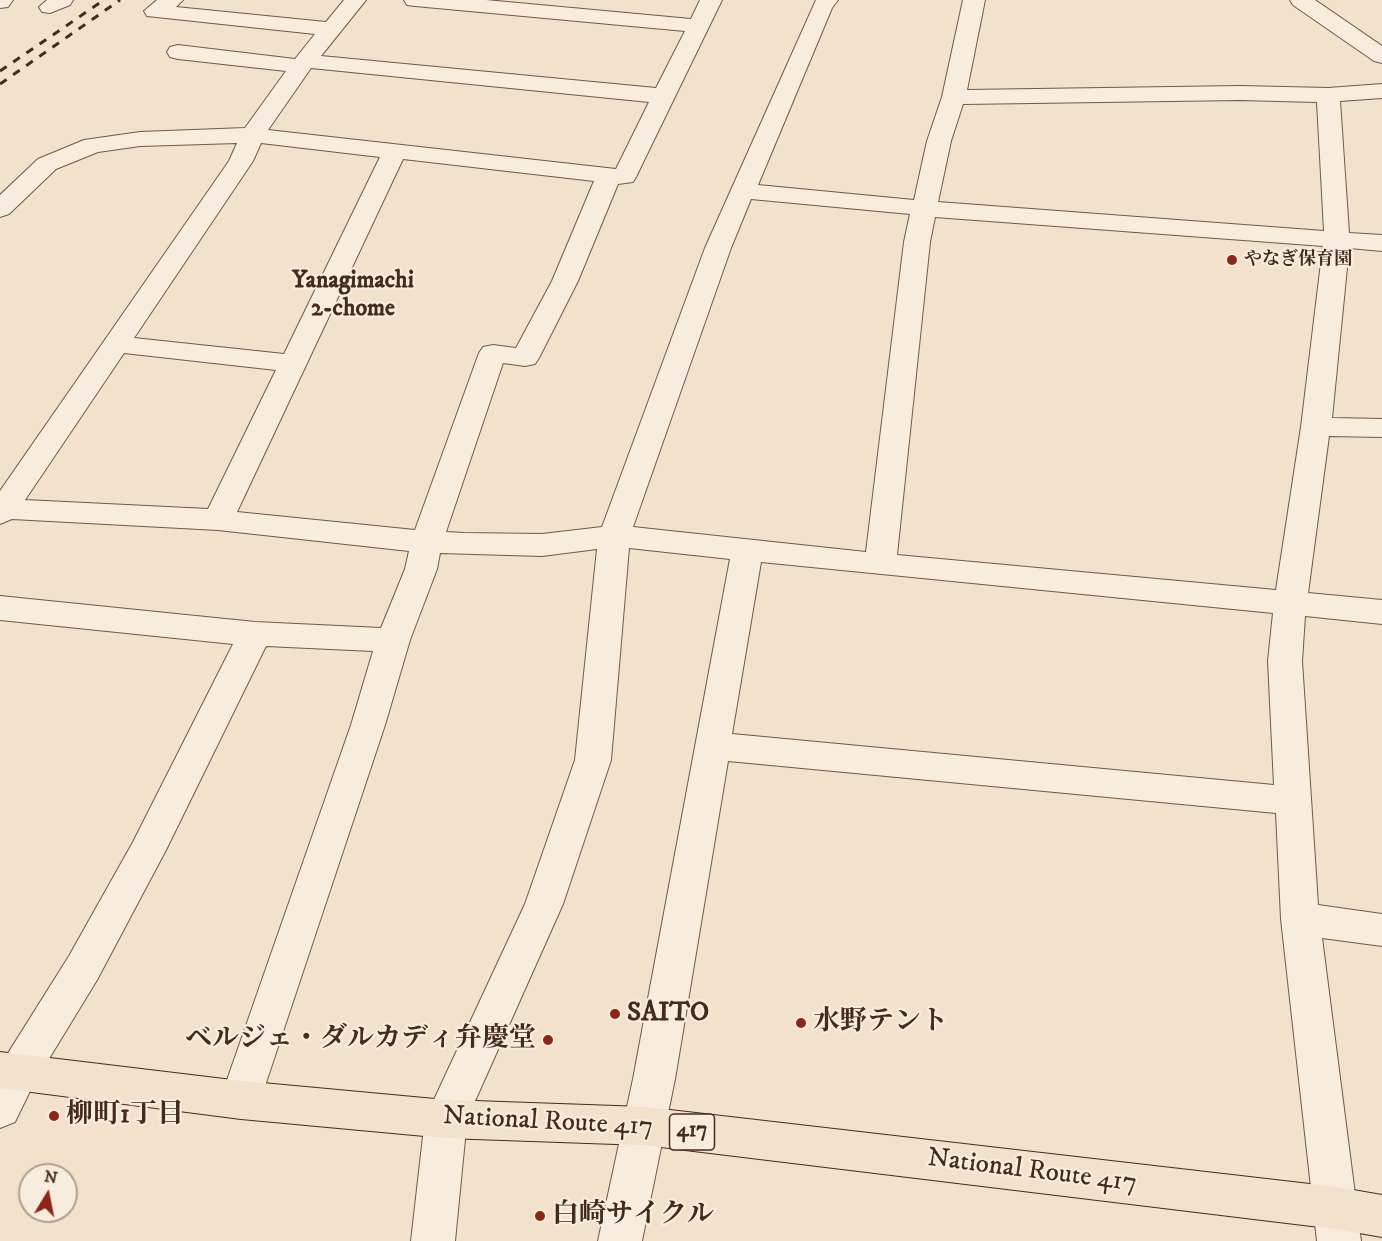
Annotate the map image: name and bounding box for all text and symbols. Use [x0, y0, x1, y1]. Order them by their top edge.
place label: やなぎ保育園 [1244, 249, 1352, 271]
marker: やなぎ保育園 [1225, 253, 1239, 267]
district label: Yanagimachi 2-chome [292, 268, 414, 324]
place label: SAITO [627, 998, 709, 1030]
marker: SAITO [608, 1007, 622, 1021]
place label: 水野テント [813, 1007, 948, 1039]
marker: 水野テント [794, 1016, 808, 1030]
place label: ベルジェ・ダルカディ弁慶堂 [185, 1024, 536, 1056]
marker: ベルジェ・ダルカディ弁慶堂 [541, 1033, 555, 1047]
place label: 柳町1丁目 [66, 1100, 184, 1132]
street label: National Route 417 [442, 1101, 654, 1145]
marker: 柳町1丁目 [47, 1109, 61, 1123]
road number: 417 [670, 1114, 714, 1150]
street label: National Route 417 [926, 1143, 1138, 1201]
north arrow [18, 1163, 78, 1223]
text: N [43, 1166, 59, 1188]
place label: 白崎サイクル [552, 1200, 714, 1232]
marker: 白崎サイクル [533, 1209, 547, 1223]

